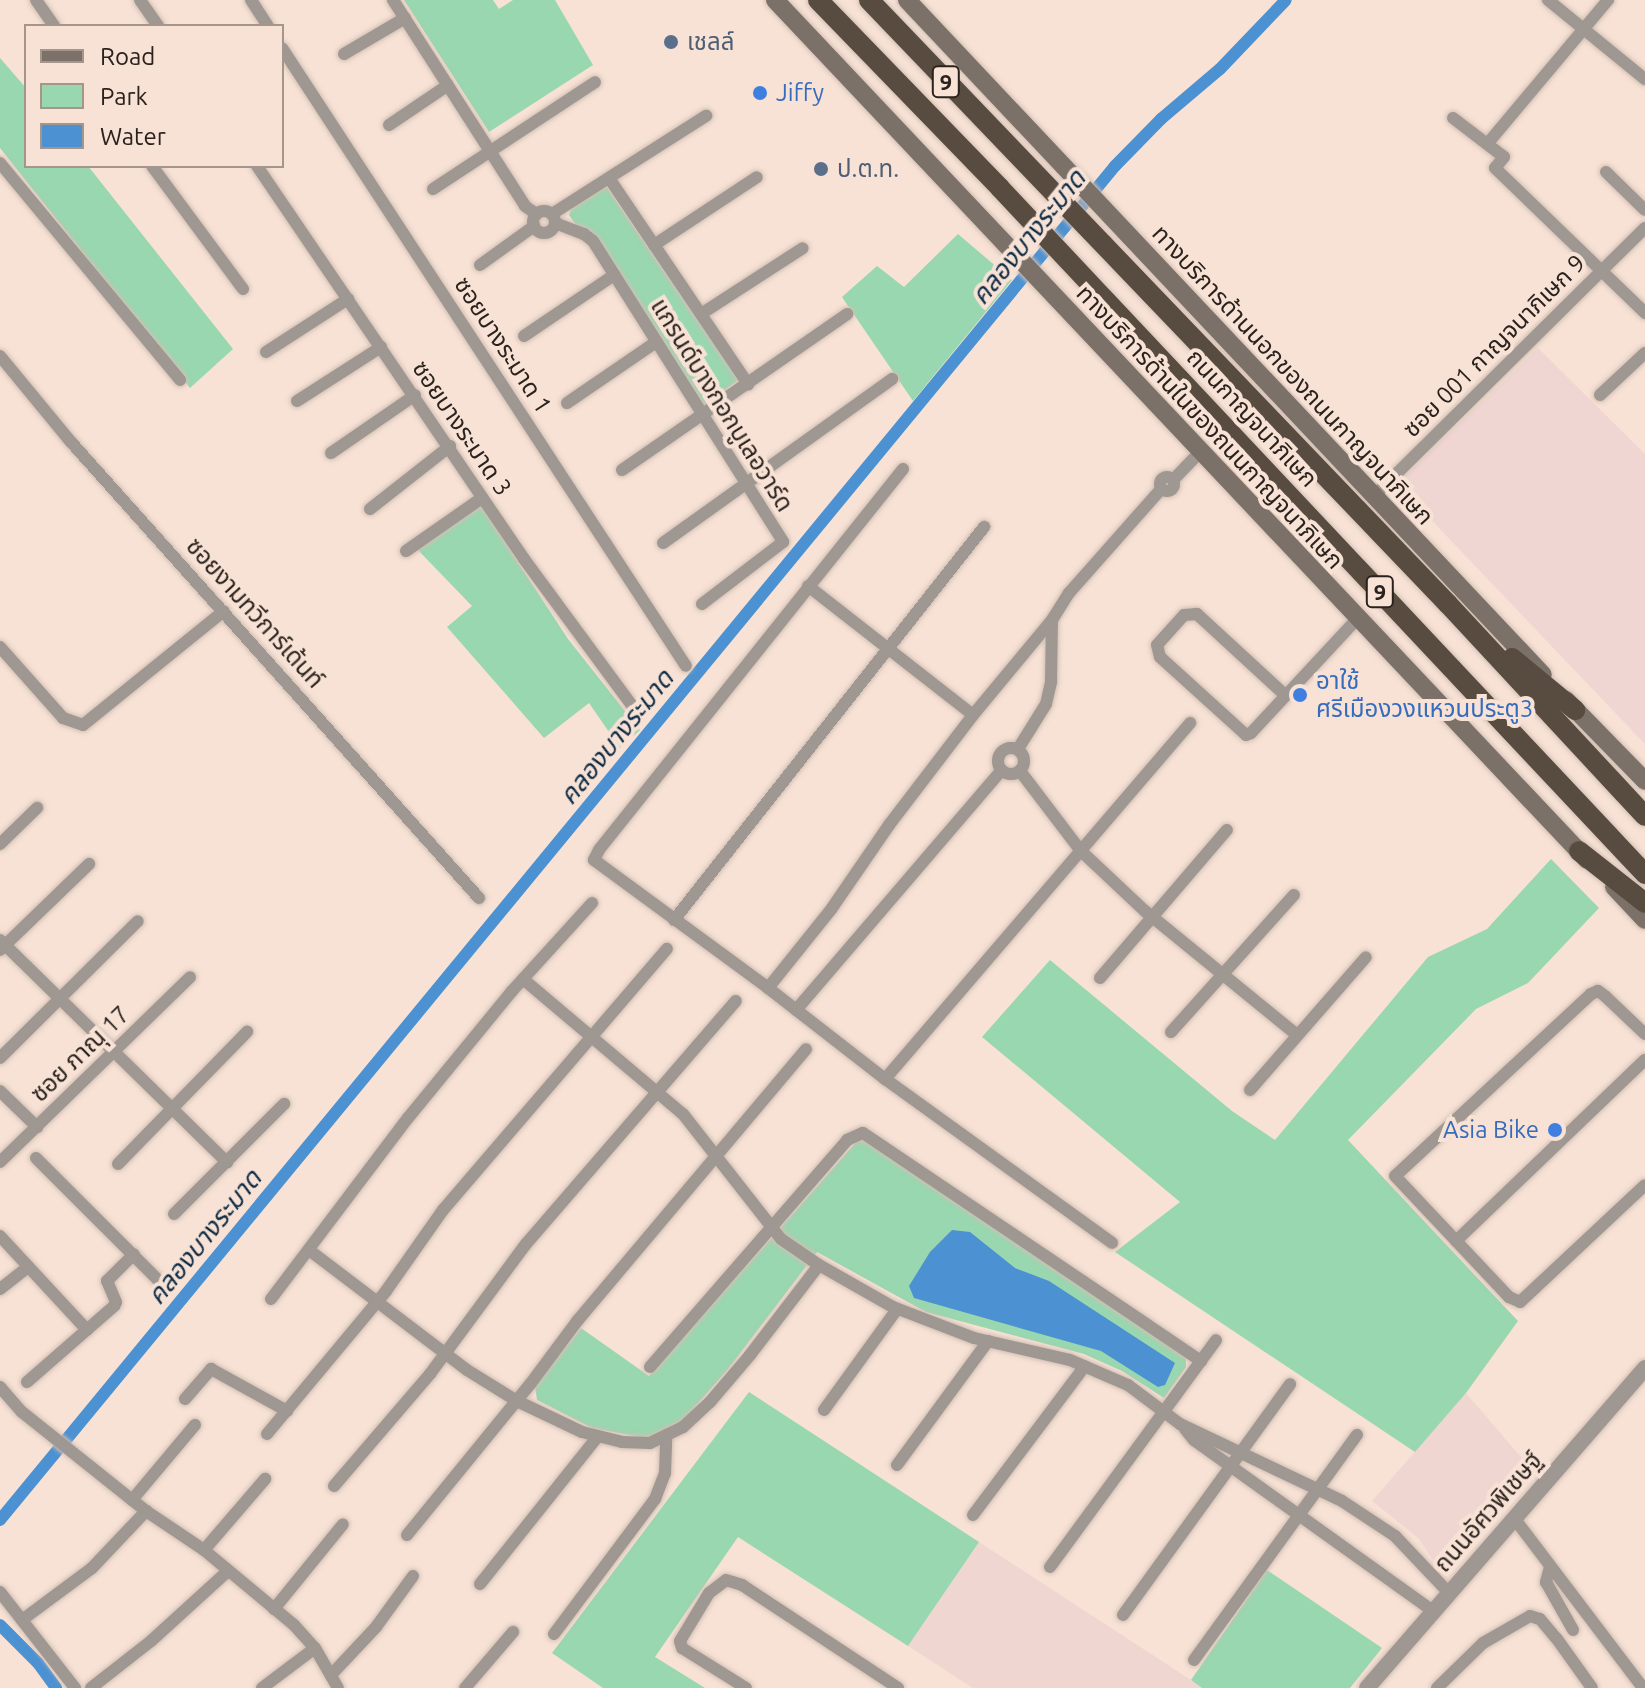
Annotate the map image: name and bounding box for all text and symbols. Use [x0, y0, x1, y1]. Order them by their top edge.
legend [24, 24, 284, 168]
place label: เชลล์ [687, 28, 734, 56]
marker: เชลล์ [662, 33, 680, 51]
text: Road [100, 43, 155, 70]
road number: 9 [930, 64, 962, 100]
place label: Jiffy [776, 79, 824, 107]
text: Park [100, 83, 148, 110]
marker: Jiffy [751, 84, 769, 102]
text: Water [100, 123, 166, 150]
place label: ป.ต.ท. [837, 155, 899, 183]
marker: ป.ต.ท. [812, 160, 830, 178]
water label: คลองบางระมาด [964, 163, 1092, 311]
street label: ทางบริการด้านนอกของถนนกาญจนาภิเษก [1146, 219, 1440, 531]
street label: ซอย 001 กาญจนาภิเษก 9 [1397, 249, 1591, 443]
street label: ซอยบางระมาด 1 [448, 271, 558, 419]
street label: ทางบริการด้านในของถนนกาญจนาภิเษก [1071, 279, 1349, 575]
street label: แกรนด์บางกอกบูเลอวาร์ด [645, 293, 799, 517]
street label: ถนนกาญจนาภิเษก [1181, 343, 1323, 493]
street label: ซอยบางระมาด 3 [406, 355, 518, 501]
street label: ซอยงามทวีการ์เด้นท์ [180, 532, 330, 694]
road number: 9 [1364, 574, 1396, 610]
water label: คลองบางระมาด [552, 663, 680, 811]
place label: อาใช้ ศรีเมืองวงแหวนประตู3 [1316, 667, 1533, 723]
marker: อาใช้ ศรีเมืองวงแหวนประตู3 [1291, 686, 1309, 704]
street label: ซอย ภาณุ 17 [25, 1000, 135, 1108]
place label: Asia Bike [1443, 1116, 1539, 1144]
marker: Asia Bike [1546, 1121, 1564, 1139]
water label: คลองบางระมาด [140, 1163, 268, 1311]
street label: ถนนอัศวพิเชษฐ์ [1428, 1446, 1548, 1578]

